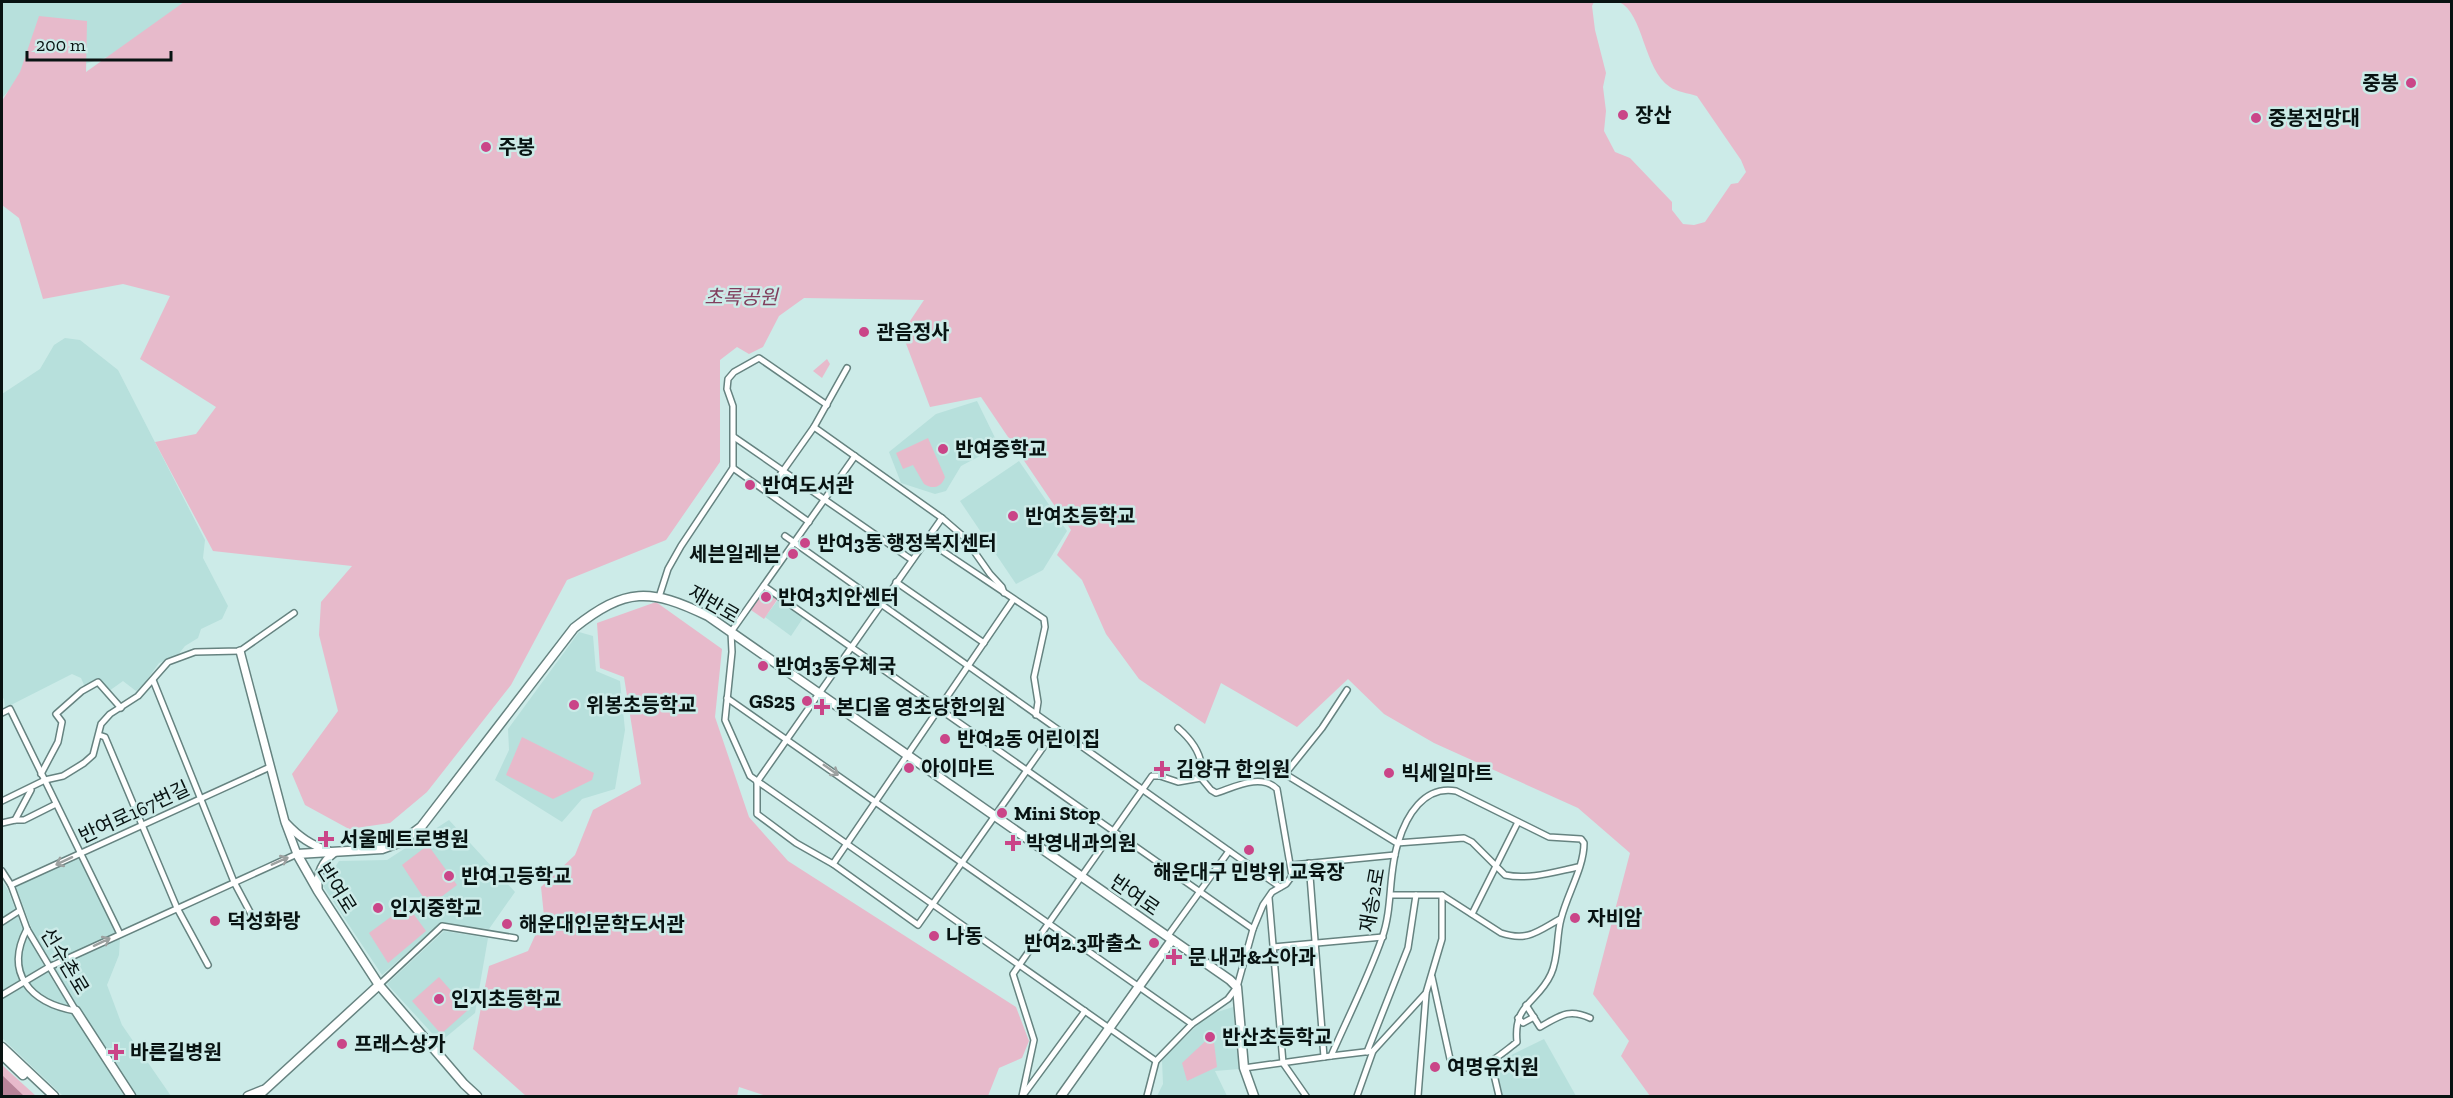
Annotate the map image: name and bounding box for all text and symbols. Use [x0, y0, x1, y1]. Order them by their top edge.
scale bar [27, 24, 171, 62]
text: 200 m [36, 34, 86, 56]
place label: 중봉 [2362, 71, 2399, 95]
marker: 중봉 [2404, 76, 2418, 90]
place label: 장산 [1635, 103, 1672, 127]
place label: 중봉전망대 [2268, 106, 2360, 130]
marker: 장산 [1616, 108, 1630, 122]
marker: 중봉전망대 [2249, 111, 2263, 125]
place label: 주봉 [498, 135, 535, 159]
marker: 주봉 [479, 140, 493, 154]
park label: 초록공원 [704, 285, 779, 309]
place label: 관음정사 [876, 320, 950, 344]
marker: 관음정사 [857, 325, 871, 339]
place label: 반여중학교 [955, 437, 1047, 461]
marker: 반여중학교 [936, 442, 950, 456]
place label: 반여도서관 [762, 473, 855, 497]
marker: 반여도서관 [743, 478, 757, 492]
place label: 반여초등학교 [1025, 504, 1135, 528]
marker: 반여초등학교 [1006, 509, 1020, 523]
place label: 반여3동 행정복지센터 [817, 531, 997, 555]
marker: 반여3동 행정복지센터 [798, 536, 812, 550]
place label: 세븐일레븐 [689, 542, 781, 566]
marker: 세븐일레븐 [786, 547, 800, 561]
street label: 재반로 [684, 580, 744, 628]
place label: 반여3치안센터 [778, 585, 899, 609]
marker: 반여3치안센터 [759, 590, 773, 604]
place label: 반여3동우체국 [775, 654, 896, 678]
marker: 반여3동우체국 [756, 659, 770, 673]
place label: GS25 [749, 689, 795, 713]
place label: 위봉초등학교 [586, 693, 696, 717]
marker: GS25 [800, 694, 814, 708]
place label: 본디올 영초당한의원 [836, 695, 1005, 719]
marker: 위봉초등학교 [567, 698, 581, 712]
marker: 본디올 영초당한의원 [813, 698, 831, 716]
place label: 반여2동 어린이집 [957, 727, 1100, 751]
marker: 반여2동 어린이집 [938, 732, 952, 746]
place label: 아이마트 [921, 756, 995, 780]
place label: 김양규 한의원 [1176, 757, 1290, 781]
marker: 김양규 한의원 [1153, 760, 1171, 778]
marker: 아이마트 [902, 761, 916, 775]
place label: 빅세일마트 [1401, 761, 1493, 785]
one-way arrow [823, 764, 839, 776]
marker: 빅세일마트 [1382, 766, 1396, 780]
street label: 반여로167번길 [75, 776, 193, 848]
place label: Mini Stop [1014, 801, 1100, 825]
marker: Mini Stop [995, 806, 1009, 820]
place label: 서울메트로병원 [340, 827, 469, 851]
marker: 서울메트로병원 [317, 830, 335, 848]
place label: 박영내과의원 [1026, 831, 1136, 855]
marker: 박영내과의원 [1004, 834, 1022, 852]
marker: 해운대구 민방위 교육장 [1242, 843, 1256, 857]
one-way arrow [270, 855, 288, 867]
one-way arrow [55, 856, 73, 867]
street label: 반여로 [312, 858, 362, 918]
place label: 해운대구 민방위 교육장 [1153, 860, 1345, 884]
place label: 반여고등학교 [461, 864, 571, 888]
street label: 재송2로 [1354, 866, 1390, 934]
marker: 반여고등학교 [442, 869, 456, 883]
street label: 반여로 [1106, 869, 1164, 921]
place label: 인지중학교 [390, 896, 482, 920]
marker: 인지중학교 [371, 901, 385, 915]
place label: 자비암 [1587, 906, 1643, 930]
place label: 덕성화랑 [227, 909, 301, 933]
marker: 자비암 [1568, 911, 1582, 925]
place label: 해운대인문학도서관 [519, 912, 685, 936]
marker: 덕성화랑 [208, 914, 222, 928]
marker: 해운대인문학도서관 [500, 917, 514, 931]
street label: 선수촌로 [36, 923, 94, 999]
place label: 나동 [946, 924, 983, 948]
marker: 나동 [927, 929, 941, 943]
place label: 반여2.3파출소 [1024, 931, 1142, 955]
one-way arrow [93, 936, 111, 948]
marker: 반여2.3파출소 [1147, 936, 1161, 950]
place label: 문 내과&소아과 [1188, 945, 1316, 969]
marker: 문 내과&소아과 [1165, 948, 1183, 966]
place label: 인지초등학교 [451, 987, 561, 1011]
marker: 인지초등학교 [432, 992, 446, 1006]
place label: 반산초등학교 [1222, 1025, 1332, 1049]
marker: 반산초등학교 [1203, 1030, 1217, 1044]
place label: 프래스상가 [354, 1032, 446, 1056]
marker: 프래스상가 [335, 1037, 349, 1051]
place label: 바른길병원 [130, 1040, 222, 1064]
marker: 바른길병원 [107, 1043, 125, 1061]
place label: 여명유치원 [1447, 1055, 1539, 1079]
marker: 여명유치원 [1428, 1060, 1442, 1074]

